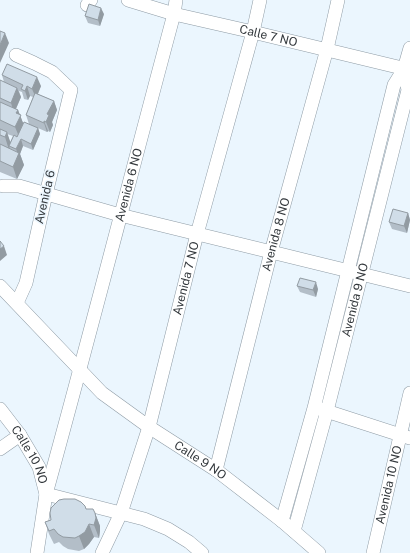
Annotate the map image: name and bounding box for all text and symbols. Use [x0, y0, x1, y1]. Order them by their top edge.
street label: Calle 7 NO [238, 22, 299, 50]
street label: Avenida 6 NO [112, 146, 145, 223]
street label: Avenida 6 [32, 169, 58, 225]
street label: Avenida 8 NO [259, 196, 293, 273]
street label: Avenida 7 NO [170, 240, 202, 316]
street label: Avenida 9 NO [339, 261, 371, 338]
street label: Calle 10 NO [8, 423, 50, 486]
street label: Calle 9 NO [172, 438, 229, 483]
street label: Avenida 10 NO [373, 444, 405, 525]

